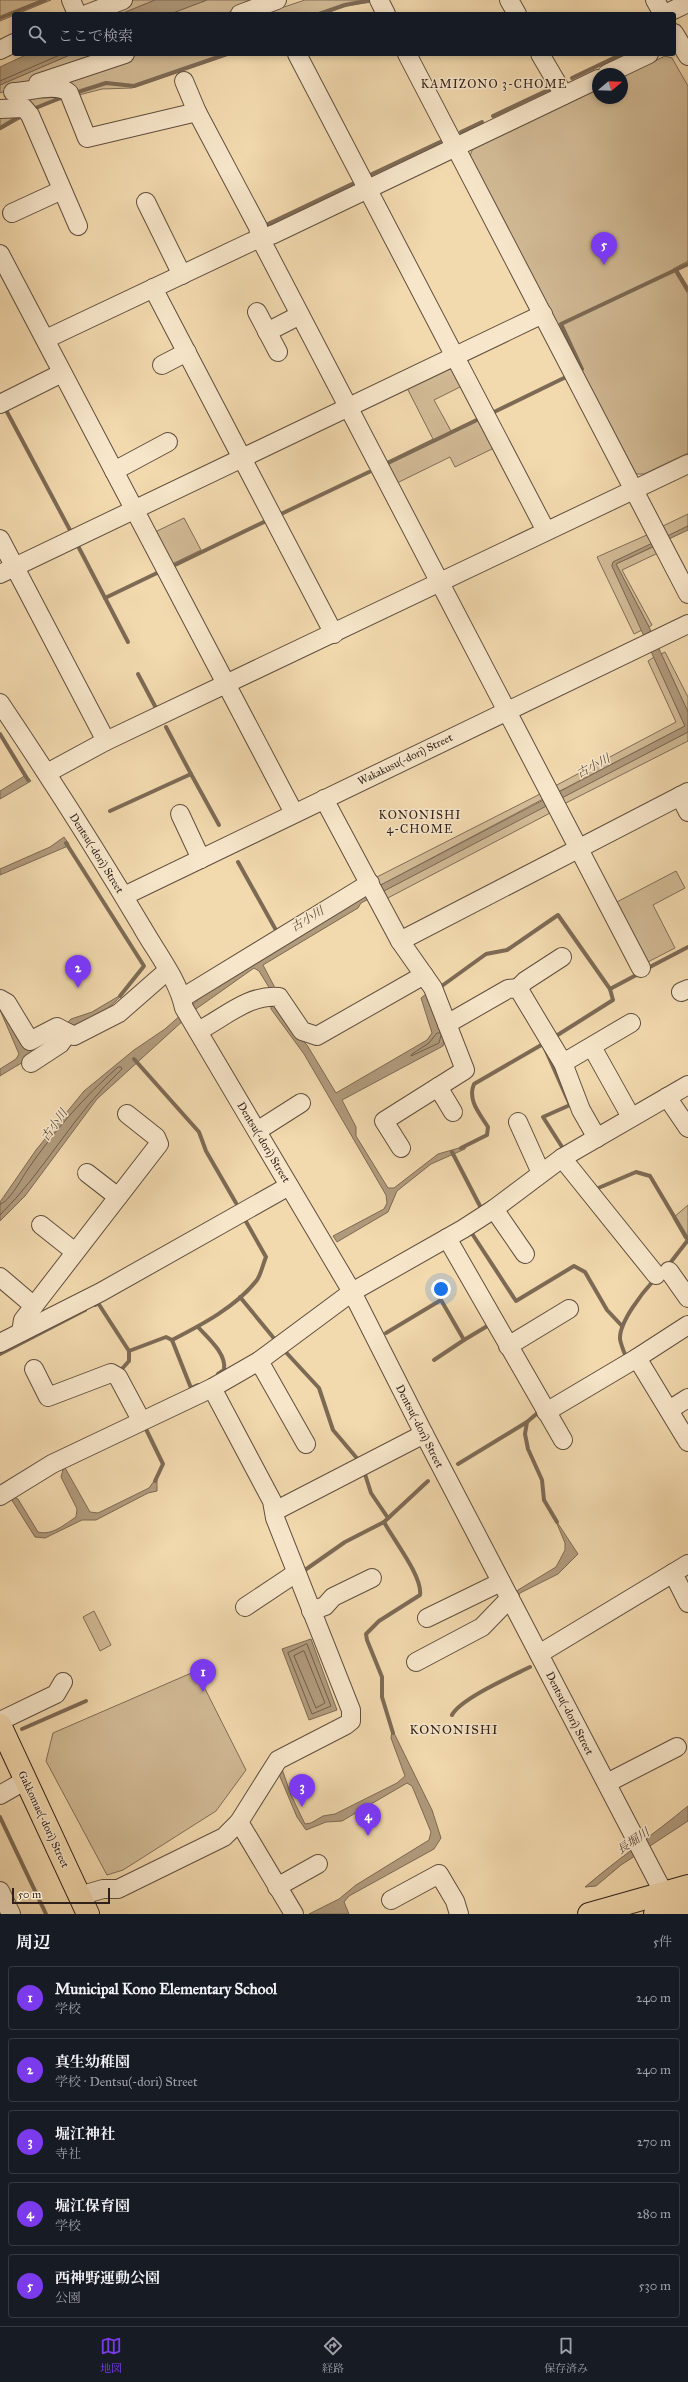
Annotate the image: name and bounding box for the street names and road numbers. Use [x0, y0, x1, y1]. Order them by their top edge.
street label: Wakakusu(-dori) Street [356, 731, 455, 788]
street label: Dentsu(-dori) Street [67, 811, 126, 896]
street label: Dentsu(-dori) Street [234, 1100, 293, 1185]
street label: Dentsu(-dori) Street [393, 1382, 446, 1470]
street label: Dentsu(-dori) Street [543, 1669, 596, 1757]
street label: Gakkomae(-dori) Street [15, 1769, 72, 1870]

